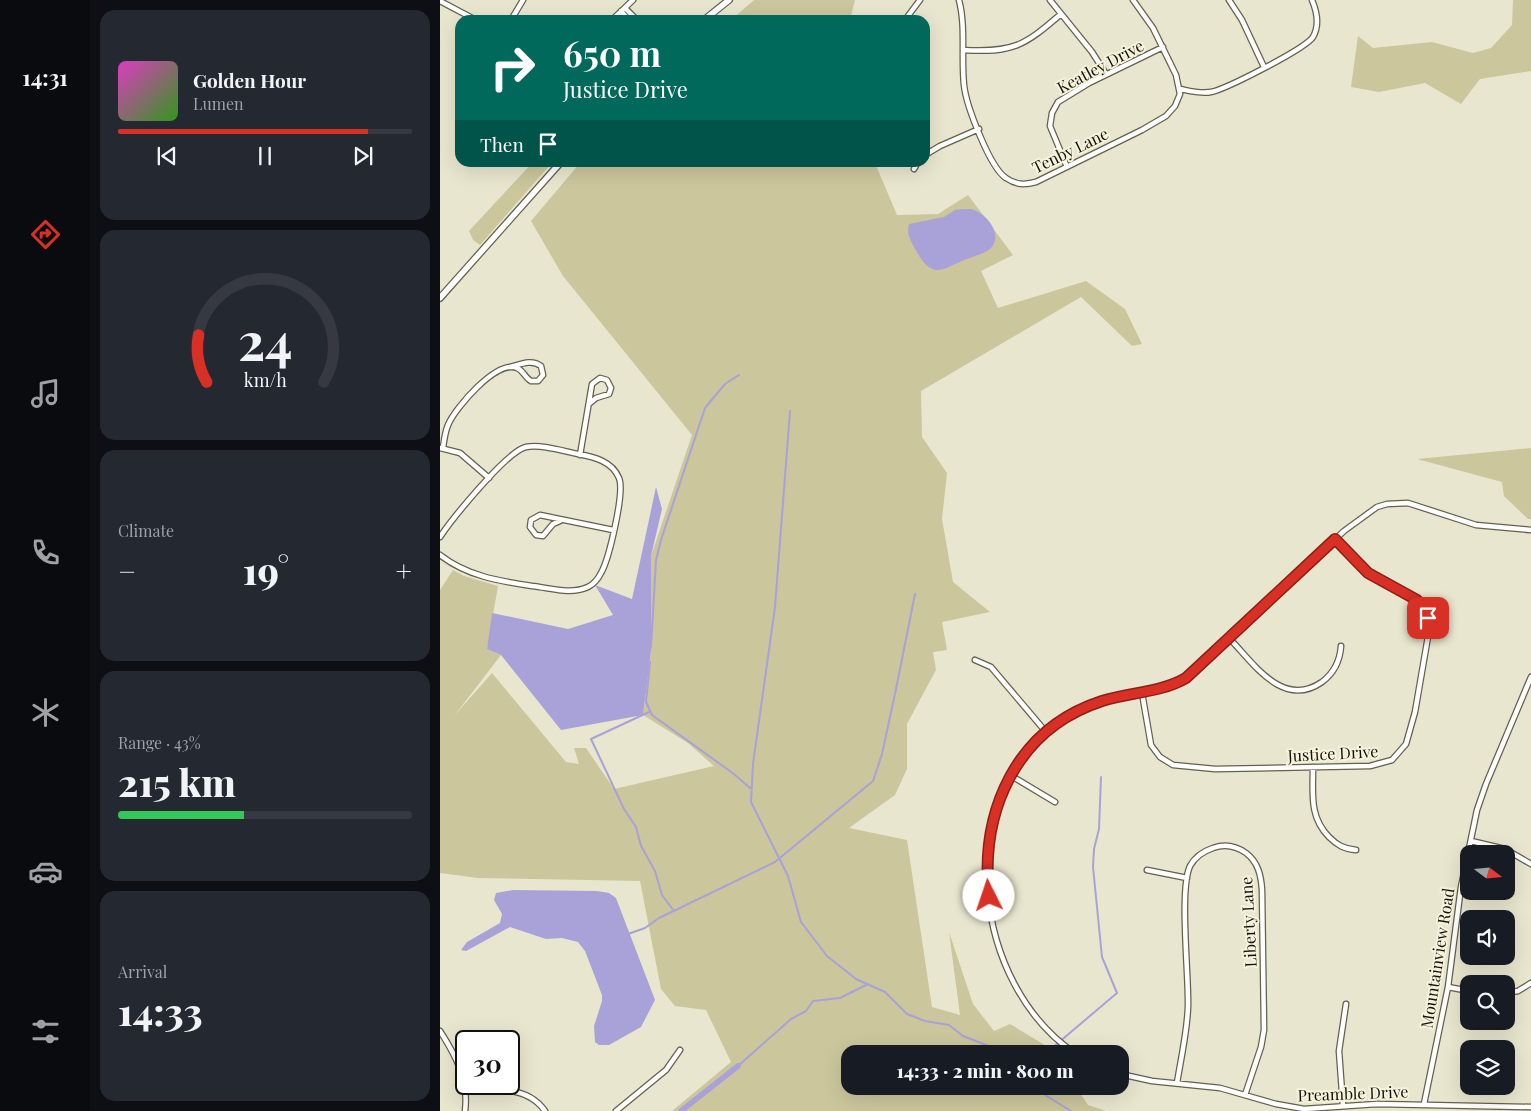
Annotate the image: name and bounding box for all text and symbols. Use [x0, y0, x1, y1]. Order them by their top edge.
text: 650 m [563, 29, 661, 76]
street label: Keatley Drive [1053, 34, 1147, 98]
icon: right [480, 35, 545, 100]
text: 14:31 [22, 62, 68, 92]
text: Golden Hour [193, 67, 306, 93]
text: Justice Drive [563, 74, 688, 104]
text: Lumen [193, 93, 244, 114]
street label: Tenby Lane [1028, 122, 1112, 178]
icon: arrive [534, 130, 562, 158]
text: Then [480, 131, 524, 157]
icon: previous [153, 142, 181, 170]
icon: pause [251, 142, 279, 170]
icon: next [349, 142, 377, 170]
icon: directions [28, 217, 63, 252]
text: 24 [238, 305, 292, 374]
text: km/h [244, 368, 287, 391]
icon: music [28, 376, 63, 411]
text: Climate [118, 520, 174, 541]
icon: phone [28, 535, 63, 570]
text: 19° [243, 544, 289, 595]
text: − [118, 552, 136, 589]
text: + [396, 552, 412, 589]
pin [1407, 597, 1449, 639]
icon: arrive [1414, 604, 1442, 632]
icon: climate [28, 695, 63, 730]
text: Range · 43% [118, 732, 201, 753]
street label: Justice Drive [1286, 740, 1379, 766]
text: 215 km [118, 756, 236, 807]
north arrow [1460, 845, 1515, 900]
map controls [1460, 845, 1515, 1095]
icon: car [28, 854, 63, 889]
position arrow [962, 869, 1014, 921]
street label: Liberty Lane [1235, 876, 1261, 968]
street label: Mountainview Road [1416, 886, 1458, 1030]
button: sound [1460, 910, 1515, 965]
text: Arrival [118, 961, 167, 982]
button: search [1460, 975, 1515, 1030]
text: 14:33 [118, 985, 203, 1036]
icon: filters [28, 1014, 63, 1049]
speed limit sign: 30 [455, 1030, 520, 1095]
button: layers [1460, 1040, 1515, 1095]
text: 14:33 · 2 min · 800 m [896, 1057, 1074, 1083]
street label: Preamble Drive [1297, 1081, 1409, 1105]

